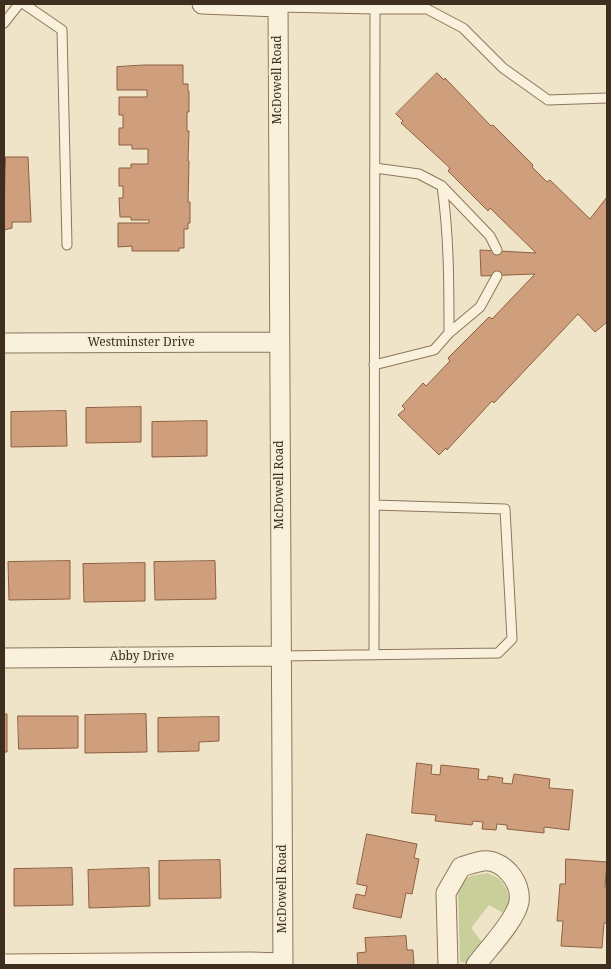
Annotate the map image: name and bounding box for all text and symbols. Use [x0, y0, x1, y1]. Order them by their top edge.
street label: McDowell Road [271, 35, 285, 125]
street label: Westminster Drive [87, 336, 195, 350]
street label: McDowell Road [273, 440, 287, 530]
street label: Abby Drive [110, 650, 174, 664]
street label: McDowell Road [276, 844, 290, 934]

